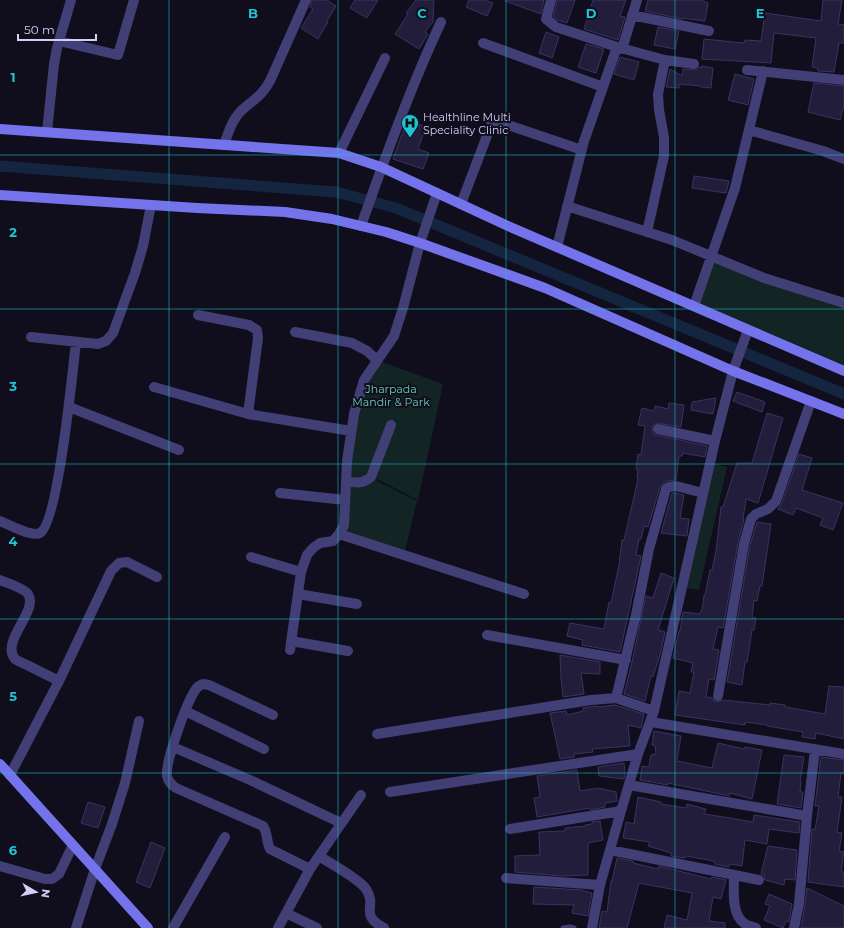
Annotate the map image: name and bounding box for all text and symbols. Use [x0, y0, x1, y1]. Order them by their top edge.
text: B [248, 5, 258, 21]
text: C [417, 5, 427, 21]
text: D [586, 5, 597, 21]
text: E [756, 5, 765, 21]
scale bar [18, 16, 96, 42]
text: 50 m [24, 22, 55, 37]
text: 1 [10, 69, 16, 85]
place label: Healthline Multi Speciality Clinic [423, 110, 511, 137]
hospital icon: Healthline Multi Speciality Clinic [400, 113, 420, 138]
text: 2 [9, 224, 17, 240]
text: 3 [8, 378, 17, 394]
park label: Jharpada Mandir & Park [352, 382, 430, 409]
text: 4 [9, 533, 18, 549]
text: 5 [9, 688, 17, 704]
text: 6 [9, 842, 18, 858]
north arrow [16, 872, 56, 912]
text: N [38, 888, 53, 899]

